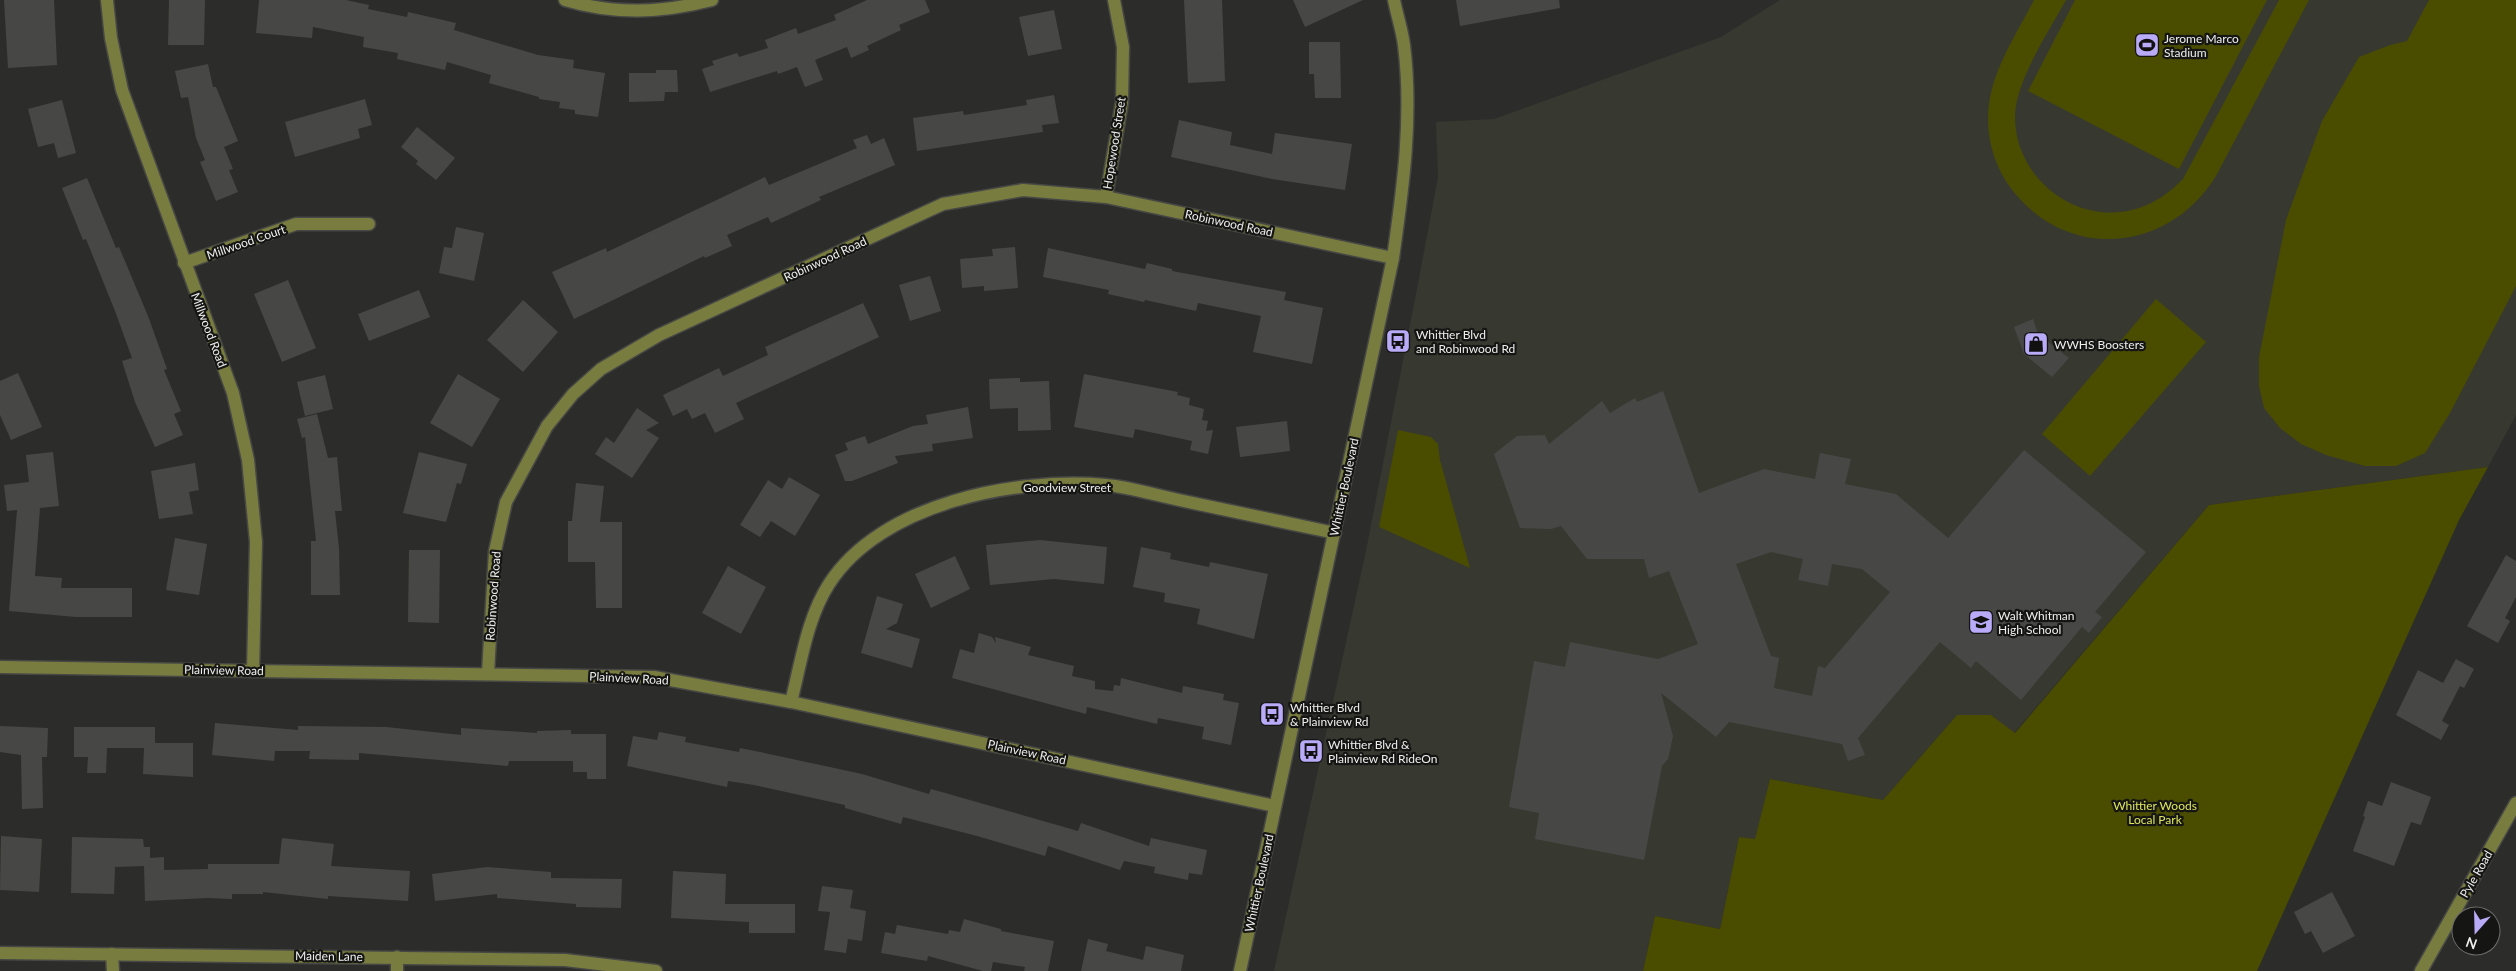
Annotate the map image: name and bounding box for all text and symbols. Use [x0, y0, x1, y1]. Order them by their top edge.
place label: Jerome Marco Stadium [2164, 31, 2239, 60]
sports icon: Jerome Marco Stadium [2134, 32, 2160, 58]
street label: Hopewood Street [1099, 95, 1129, 190]
street label: Robinwood Road [1184, 206, 1274, 240]
street label: Millwood Court [205, 221, 288, 263]
street label: Robinwood Road [781, 233, 869, 285]
street label: Millwood Road [188, 290, 230, 370]
place label: Whittier Blvd and Robinwood Rd [1416, 327, 1515, 356]
bus stop icon: Whittier Blvd and Robinwood Rd [1385, 328, 1411, 354]
shop icon: WWHS Boosters [2023, 331, 2049, 357]
place label: WWHS Boosters [2054, 337, 2144, 352]
street label: Whittier Boulevard [1326, 437, 1362, 537]
street label: Goodview Street [1023, 480, 1112, 495]
street label: Robinwood Road [482, 551, 504, 641]
place label: Walt Whitman High School [1998, 608, 2075, 637]
school or university icon: Walt Whitman High School [1968, 609, 1994, 635]
street label: Plainview Road [184, 662, 264, 678]
street label: Plainview Road [589, 668, 669, 688]
place label: Whittier Blvd & Plainview Rd [1290, 700, 1369, 729]
bus stop icon: Whittier Blvd & Plainview Rd [1259, 701, 1285, 727]
street label: Plainview Road [986, 736, 1068, 768]
place label: Whittier Blvd & Plainview Rd RideOn [1328, 737, 1438, 766]
bus stop icon: Whittier Blvd & Plainview Rd RideOn [1298, 738, 1324, 764]
park label: Whittier Woods Local Park [2113, 798, 2197, 827]
street label: Whittier Boulevard [1241, 833, 1277, 933]
street label: Pyle Road [2456, 848, 2496, 900]
north arrow [2451, 906, 2501, 956]
text: N [2463, 934, 2479, 954]
street label: Maiden Lane [295, 948, 363, 964]

